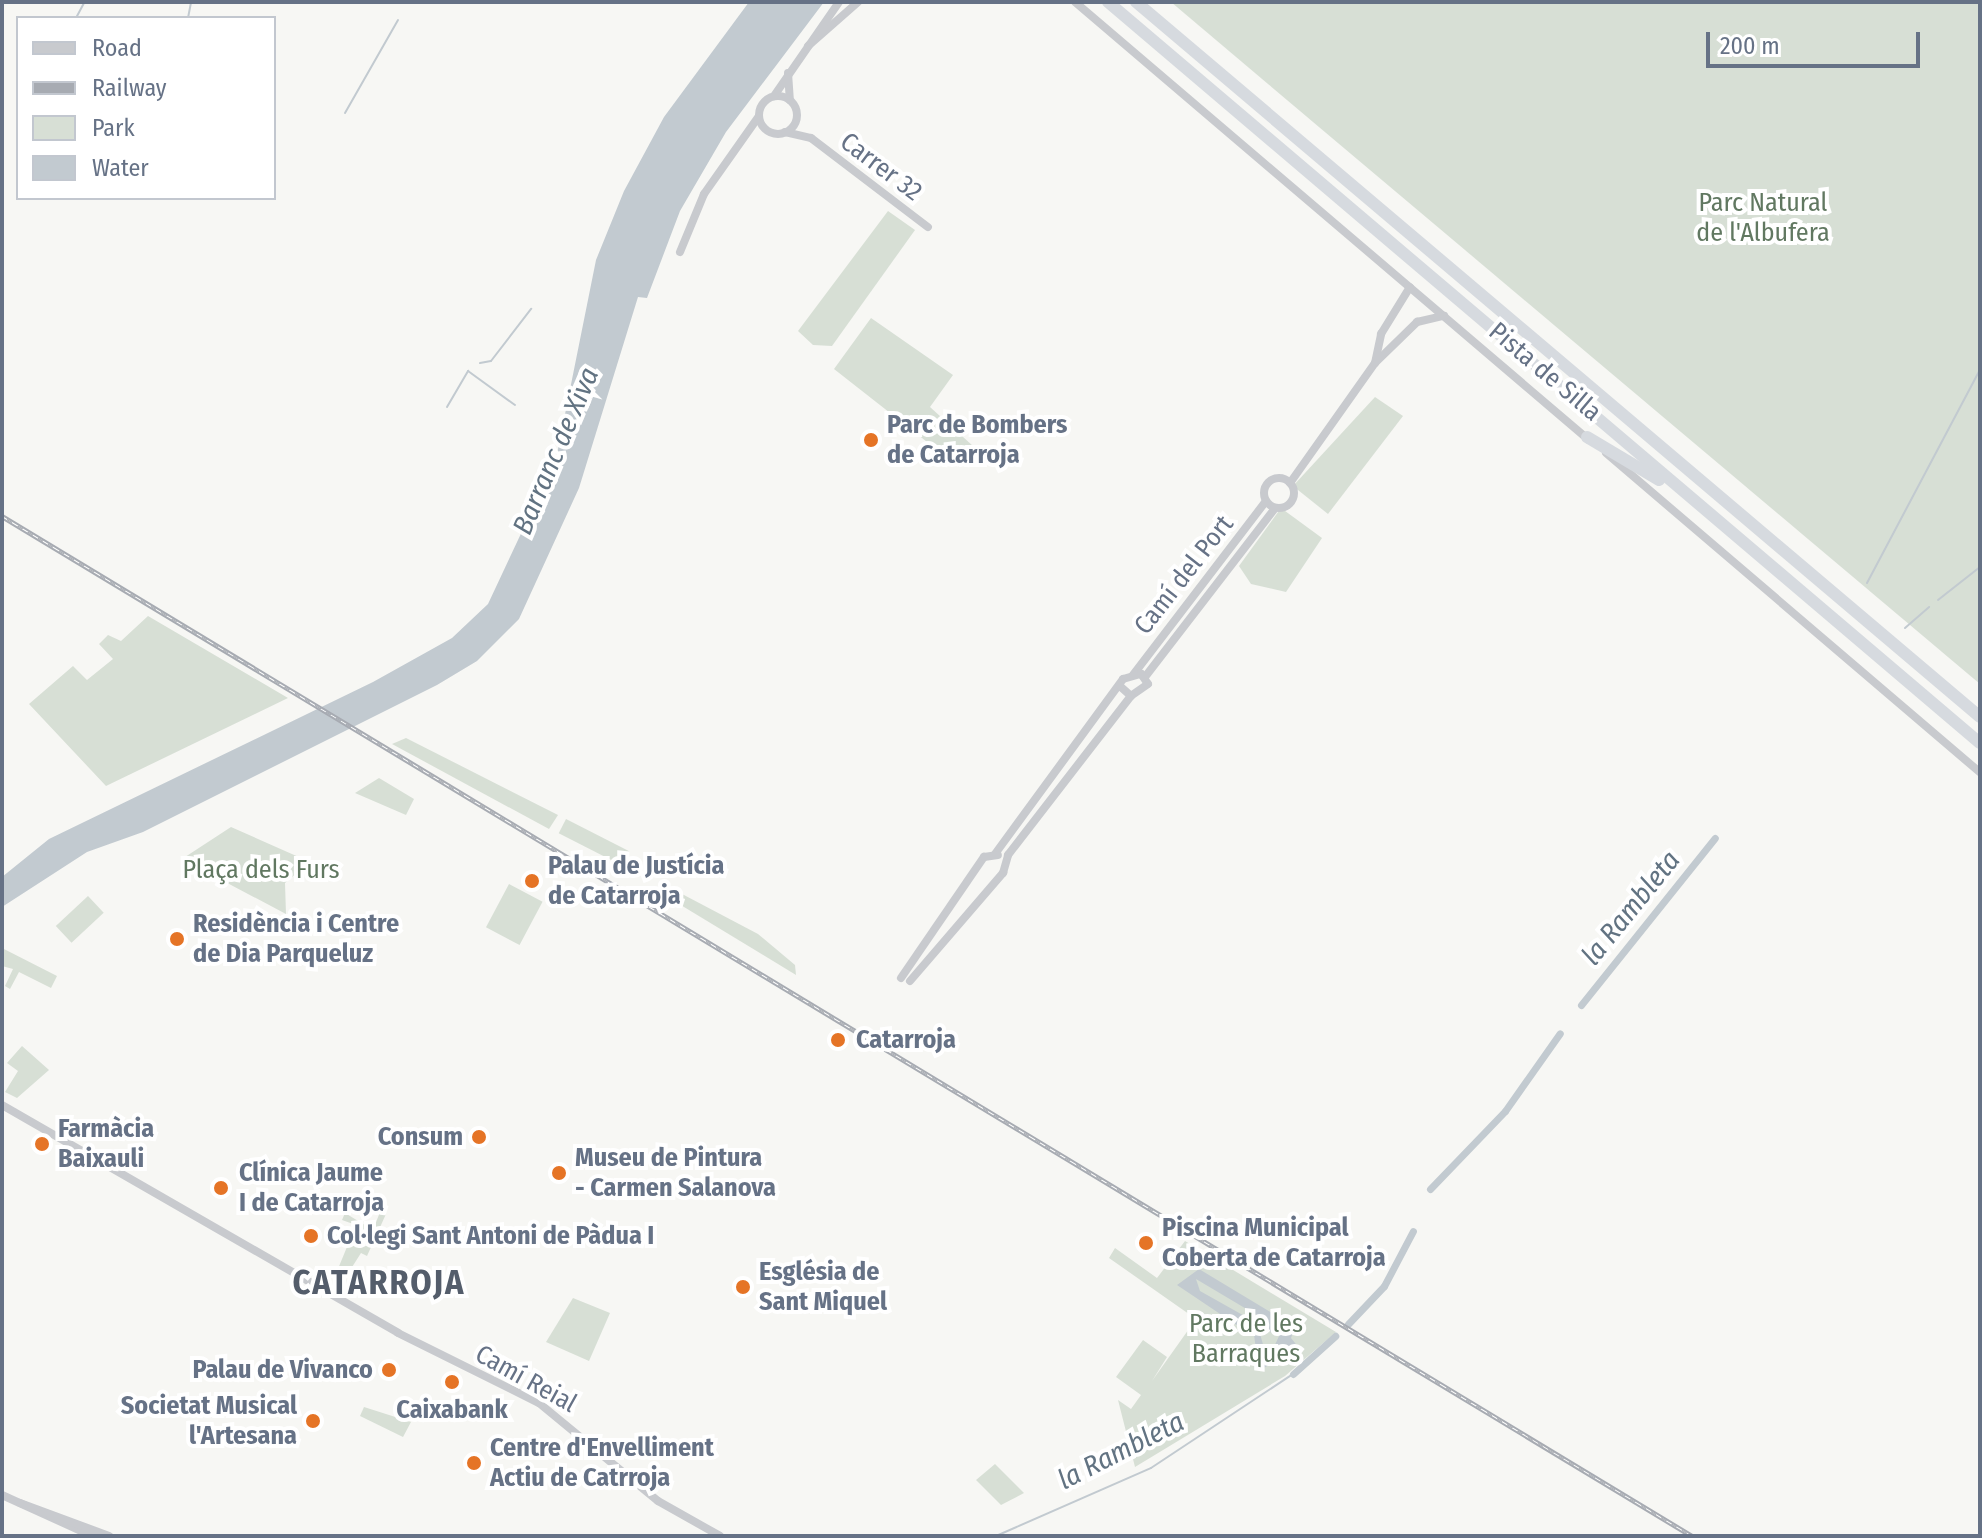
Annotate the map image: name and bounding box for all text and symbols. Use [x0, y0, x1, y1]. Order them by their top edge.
legend [16, 16, 276, 200]
scale bar [1710, 16, 1924, 66]
text: 200 m [1720, 32, 1780, 60]
text: Road [92, 34, 142, 62]
text: Railway [92, 74, 167, 102]
text: Park [92, 114, 135, 142]
street label: Carrer 32 [834, 126, 928, 208]
text: Water [92, 154, 149, 182]
park label: Parc Natural de l'Albufera [1696, 187, 1830, 248]
street label: Pista de Silla [1482, 316, 1608, 428]
water label: Barranc de Xiva [506, 362, 606, 540]
place label: Parc de Bombers de Catarroja [887, 409, 1067, 470]
marker: Parc de Bombers de Catarroja [862, 431, 880, 449]
street label: Camí del Port [1128, 509, 1240, 641]
water label: la Rambleta [1575, 844, 1687, 972]
place label: Palau de Justícia de Catarroja [548, 850, 724, 912]
park label: Plaça dels Furs [182, 854, 340, 886]
marker: Palau de Justícia de Catarroja [523, 872, 541, 890]
place label: Residència i Centre de Dia Parqueluz [193, 908, 399, 970]
marker: Residència i Centre de Dia Parqueluz [168, 930, 186, 948]
place label: Catarroja [856, 1024, 956, 1056]
marker: Catarroja [827, 1029, 849, 1051]
place label: Farmàcia Baixauli [58, 1113, 154, 1174]
place label: Consum [378, 1121, 463, 1153]
marker: Consum [470, 1128, 488, 1146]
marker: Farmàcia Baixauli [33, 1135, 51, 1153]
place label: Museu de Pintura - Carmen Salanova [575, 1142, 776, 1204]
place label: Clínica Jaume I de Catarroja [239, 1157, 384, 1218]
marker: Museu de Pintura - Carmen Salanova [550, 1164, 568, 1182]
marker: Clínica Jaume I de Catarroja [210, 1177, 232, 1199]
place label: Piscina Municipal Coberta de Catarroja [1162, 1212, 1386, 1274]
place label: Col·legi Sant Antoni de Pàdua I [327, 1220, 654, 1252]
marker: Col·legi Sant Antoni de Pàdua I [302, 1227, 320, 1245]
marker: Piscina Municipal Coberta de Catarroja [1137, 1234, 1155, 1252]
place label: Església de Sant Miquel [759, 1256, 887, 1318]
district label: CATARROJA [293, 1263, 465, 1303]
marker: Església de Sant Miquel [734, 1278, 752, 1296]
park label: Parc de les Barraques [1189, 1308, 1303, 1370]
street label: Camí Reial [470, 1338, 582, 1420]
place label: Palau de Vivanco [193, 1354, 373, 1386]
marker: Palau de Vivanco [380, 1361, 398, 1379]
marker: Caixabank [443, 1373, 461, 1391]
place label: Societat Musical l'Artesana [121, 1390, 297, 1452]
place label: Caixabank [396, 1394, 508, 1426]
water label: la Rambleta [1052, 1405, 1190, 1497]
marker: Societat Musical l'Artesana [304, 1412, 322, 1430]
place label: Centre d'Envelliment Actiu de Catrroja [490, 1432, 714, 1494]
marker: Centre d'Envelliment Actiu de Catrroja [465, 1454, 483, 1472]

